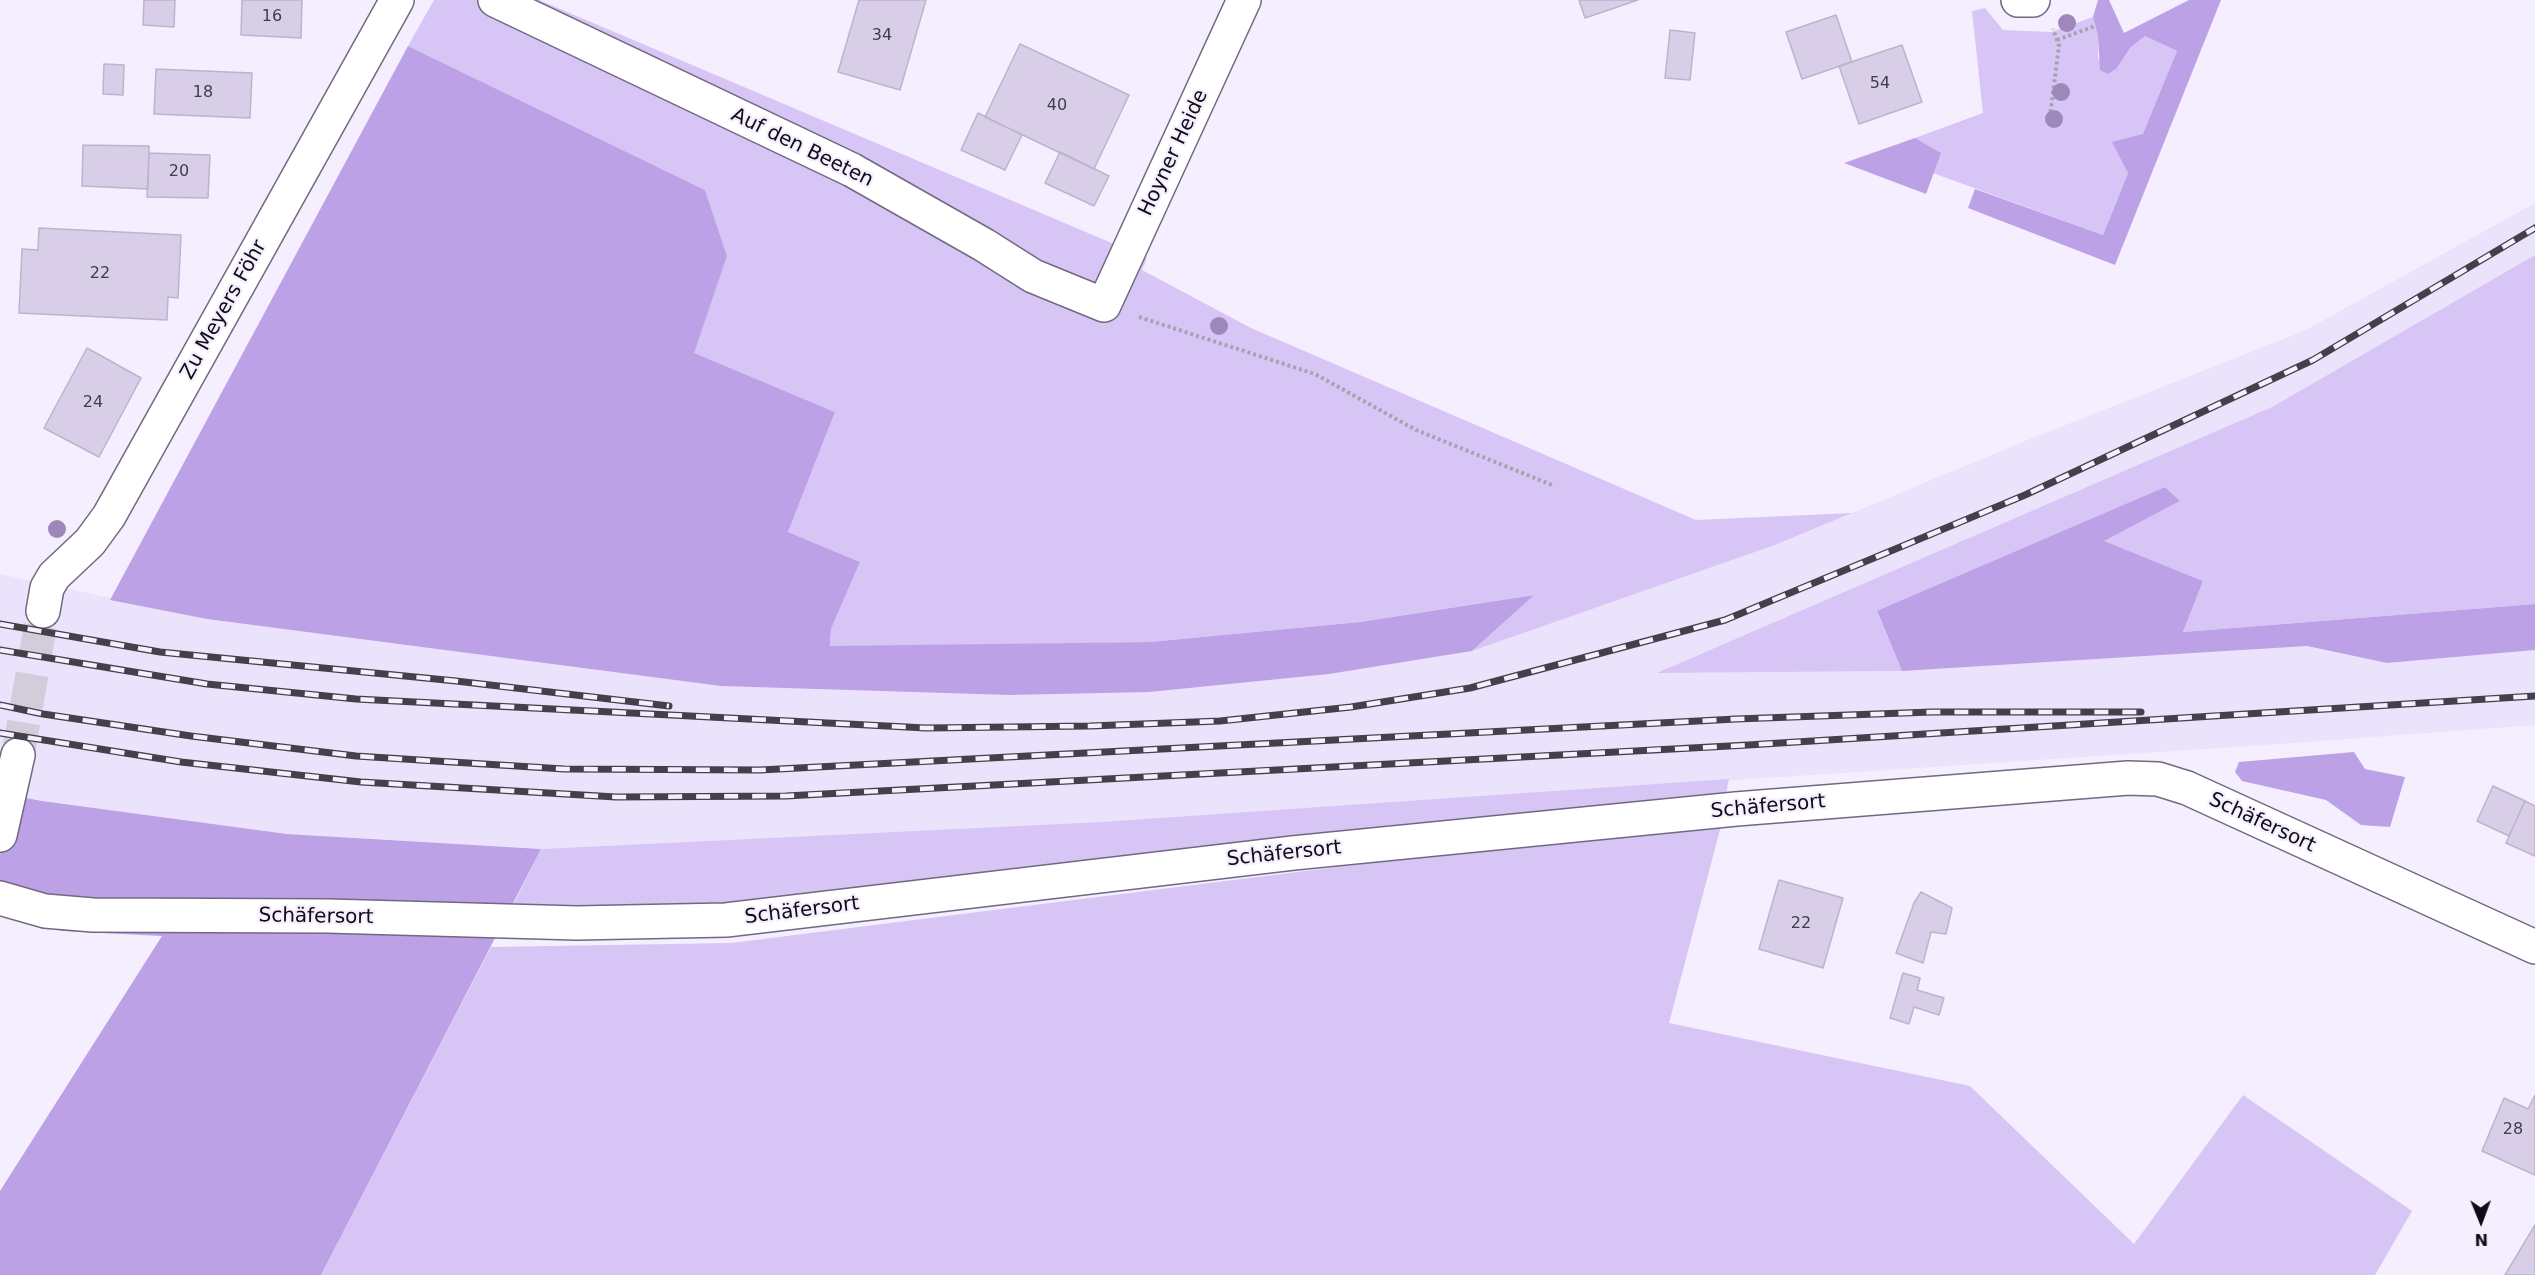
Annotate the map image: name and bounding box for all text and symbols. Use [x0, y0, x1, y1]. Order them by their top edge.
house number: 16 [262, 7, 282, 27]
house number: 34 [872, 26, 892, 46]
house number: 54 [1870, 74, 1890, 94]
house number: 18 [193, 83, 213, 103]
street label: Hoyner Heide [1134, 86, 1214, 220]
house number: 40 [1047, 96, 1067, 116]
street label: Auf den Beeten [727, 103, 877, 193]
house number: 20 [169, 162, 189, 182]
street label: Zu Meyers Föhr [176, 236, 272, 384]
house number: 22 [90, 264, 110, 284]
house number: 24 [83, 393, 103, 413]
street label: Schäfersort [2205, 788, 2319, 858]
street label: Schäfersort [1710, 790, 1826, 824]
street label: Schäfersort [1226, 836, 1342, 872]
street label: Schäfersort [744, 892, 860, 930]
street label: Schäfersort [258, 904, 374, 930]
house number: 22 [1791, 914, 1811, 934]
house number: 28 [2503, 1120, 2523, 1140]
north arrow [2451, 1191, 2511, 1251]
text: N [2474, 1230, 2488, 1249]

